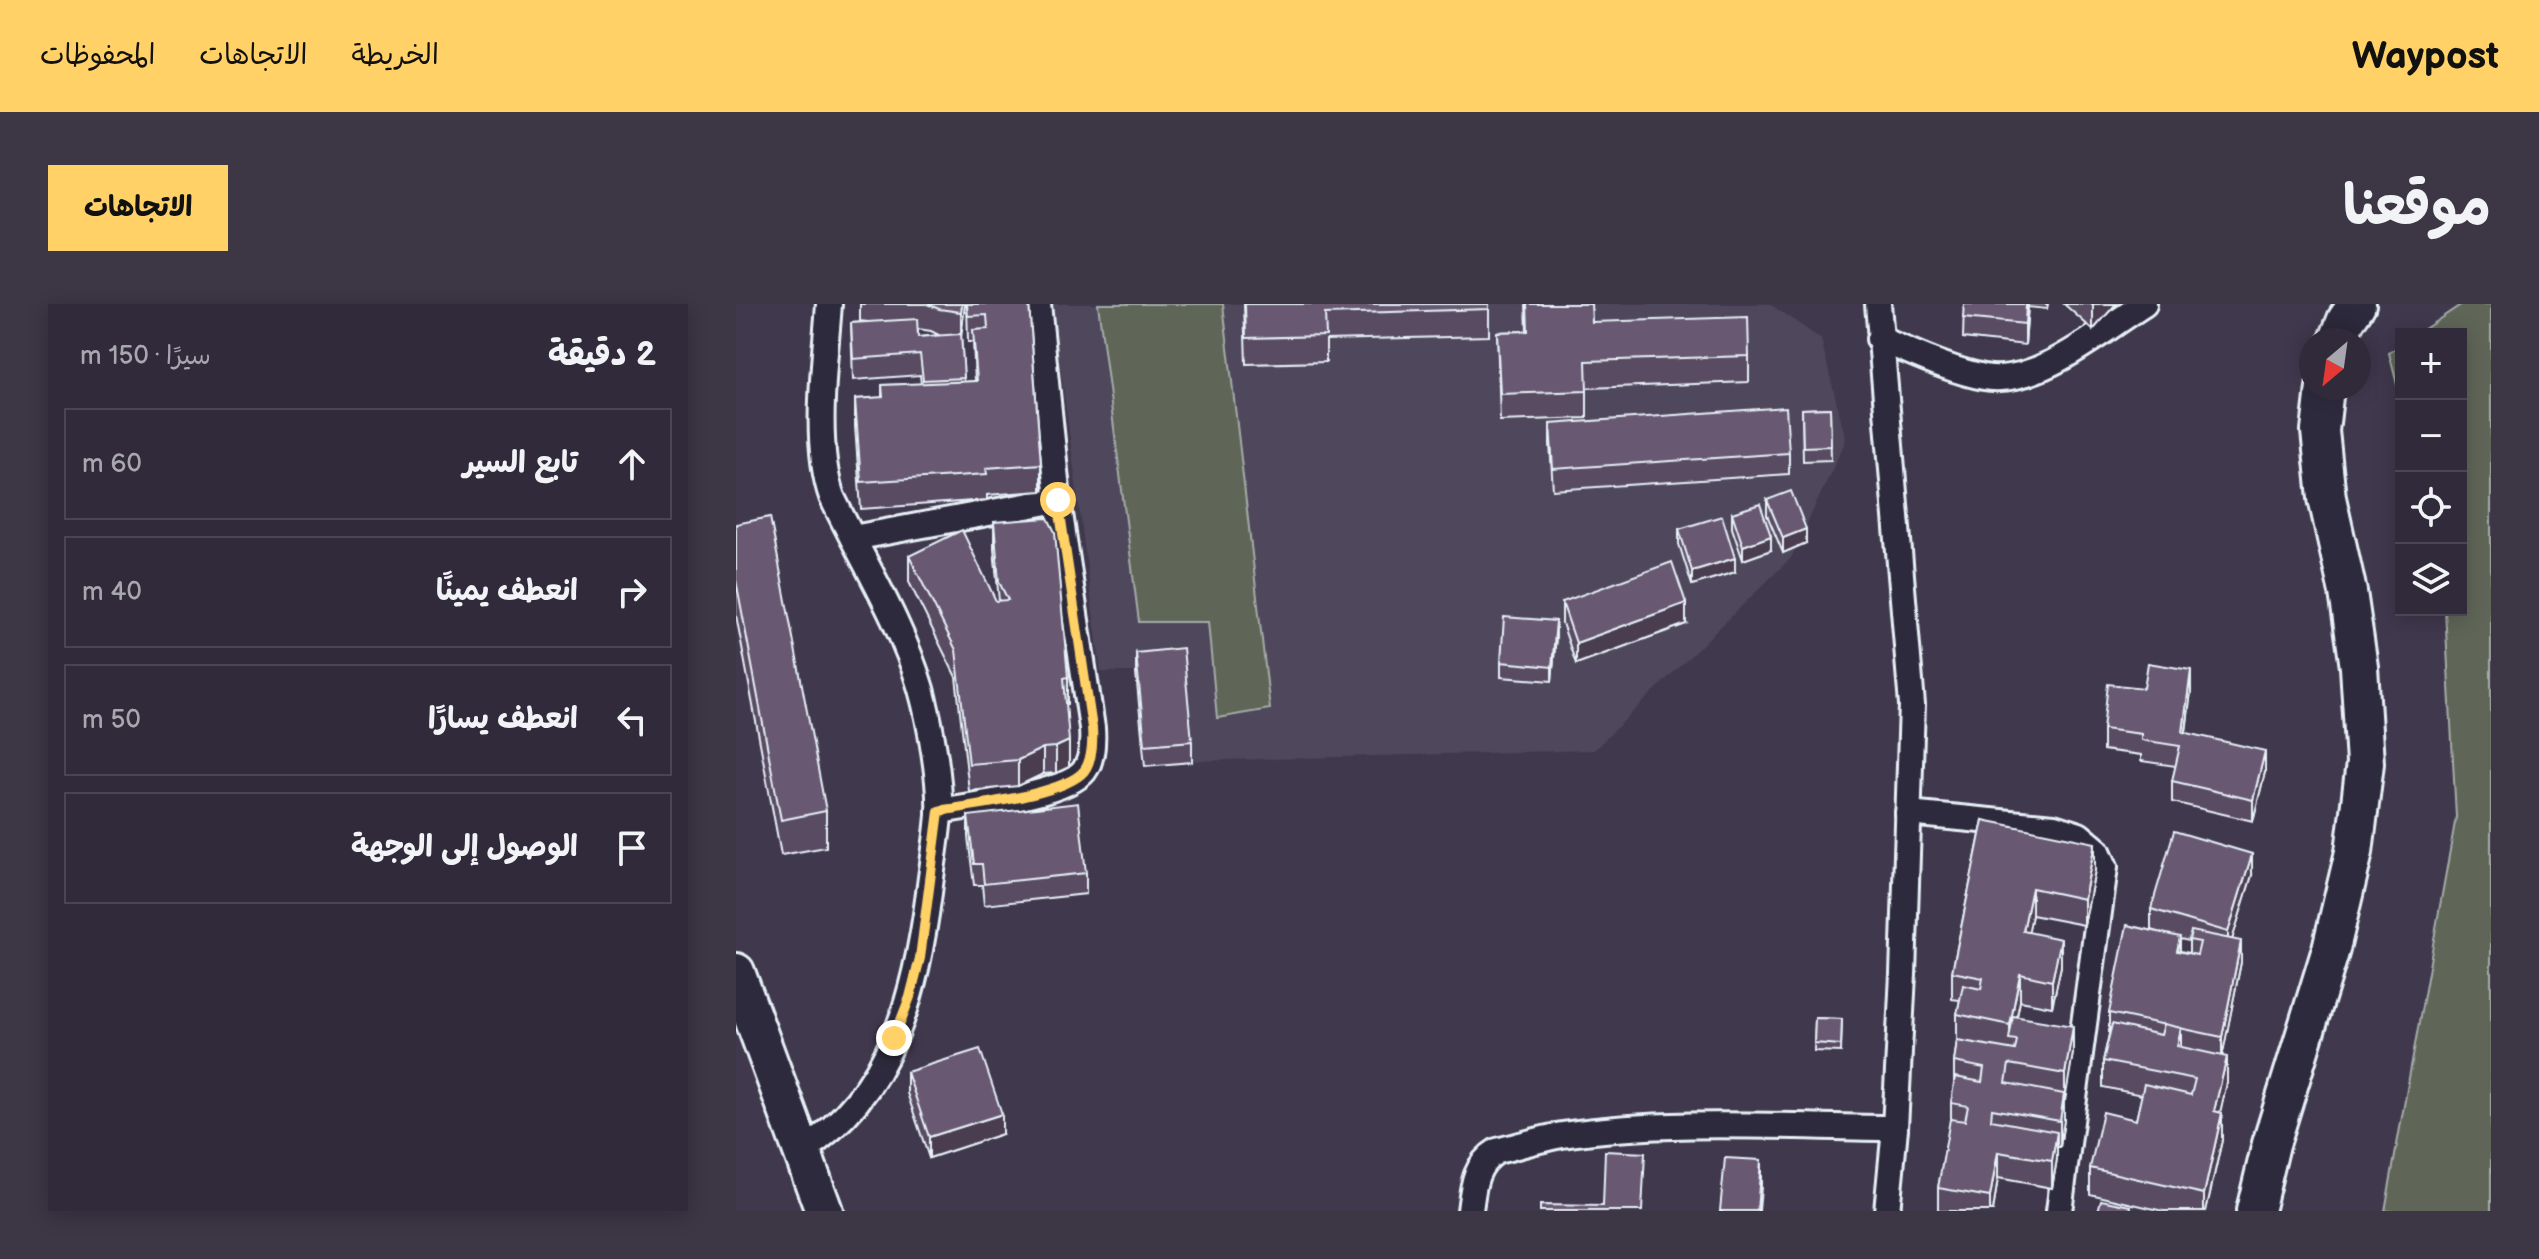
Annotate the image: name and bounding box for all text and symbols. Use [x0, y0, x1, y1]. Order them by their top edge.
text: Waypost [2352, 34, 2499, 79]
text: المحفوظات [40, 39, 155, 72]
text: الاتجاهات [199, 39, 307, 72]
text: الخريطة [351, 39, 439, 72]
button: الاتجاهات [48, 165, 228, 251]
text: موقعنا [2343, 174, 2491, 241]
north arrow [2299, 328, 2371, 400]
map controls [2395, 328, 2467, 616]
button: + [2395, 328, 2467, 400]
text: 2 دقيقة [548, 334, 656, 375]
text: سيرًا · 150 m [80, 341, 211, 372]
button: − [2395, 400, 2467, 472]
icon: ahead [610, 442, 654, 486]
text: تابع السير [463, 445, 578, 481]
text: 60 m [82, 449, 142, 480]
button: locate [2395, 472, 2467, 544]
route start [1040, 482, 1076, 518]
button: layers [2395, 544, 2467, 616]
icon: right [610, 570, 654, 614]
text: انعطف يمينًا [436, 573, 578, 609]
text: 40 m [82, 577, 142, 608]
icon: left [610, 698, 654, 742]
text: انعطف يسارًا [428, 701, 578, 737]
text: 50 m [82, 705, 141, 736]
icon: arrive [610, 826, 654, 870]
text: الوصول إلى الوجهة [351, 829, 578, 865]
route end [876, 1020, 912, 1056]

